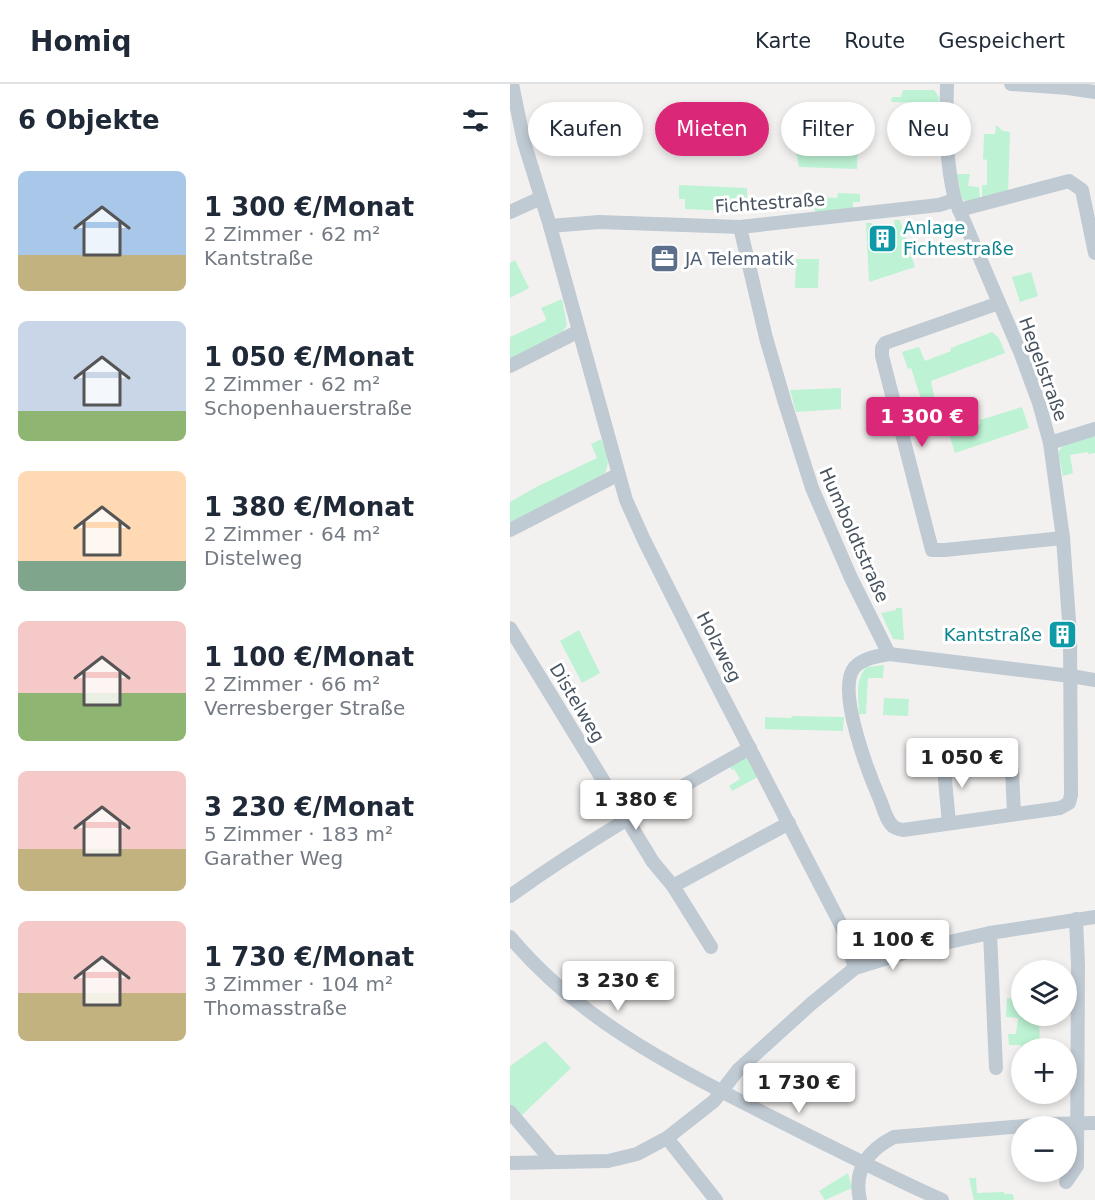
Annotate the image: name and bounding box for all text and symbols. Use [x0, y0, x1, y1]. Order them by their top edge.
text: Homiq [30, 25, 132, 58]
text: Karte [755, 29, 811, 53]
text: Route [844, 29, 905, 53]
text: Gespeichert [938, 29, 1065, 53]
chip: Kaufen [528, 102, 643, 156]
chip: Mieten [655, 102, 769, 156]
chip: Filter [781, 102, 875, 156]
chip: Neu [887, 102, 971, 156]
icon: filters [459, 104, 492, 137]
text: 6 Objekte [18, 105, 160, 135]
street label: Fichtestraße [714, 188, 826, 217]
text: 1 300 €/Monat [204, 192, 414, 222]
icon: home [66, 195, 138, 267]
place label: Anlage Fichtestraße [903, 217, 1014, 259]
text: 2 Zimmer · 62 m² [204, 222, 380, 246]
building icon: Anlage Fichtestraße [866, 222, 898, 254]
office icon: JA Telematik [648, 243, 680, 275]
text: Kantstraße [204, 246, 313, 270]
place label: JA Telematik [684, 248, 795, 269]
street label: Hegelstraße [1015, 314, 1072, 424]
text: 1 050 €/Monat [204, 342, 414, 372]
icon: home [66, 345, 138, 417]
text: 2 Zimmer · 62 m² [204, 372, 380, 396]
text: Schopenhauerstraße [204, 396, 412, 420]
pin: 1 300 € [867, 397, 977, 448]
text: 1 300 € [880, 404, 964, 428]
street label: Humboldtstraße [815, 464, 894, 606]
text: 1 380 €/Monat [204, 492, 414, 522]
icon: home [66, 495, 138, 567]
text: 2 Zimmer · 64 m² [204, 522, 380, 546]
text: Distelweg [204, 546, 302, 570]
street label: Holzweg [693, 608, 746, 685]
building icon: Kantstraße [1047, 619, 1079, 651]
place label: Kantstraße [944, 624, 1042, 645]
text: 1 100 €/Monat [204, 642, 414, 672]
icon: home [66, 645, 138, 717]
street label: Distelweg [546, 659, 609, 746]
text: 2 Zimmer · 66 m² [204, 672, 380, 696]
text: Verresberger Straße [204, 696, 405, 720]
pin: 1 050 € [907, 738, 1017, 789]
text: 1 050 € [920, 745, 1004, 769]
pin: 1 380 € [581, 780, 691, 831]
text: 1 380 € [594, 787, 678, 811]
text: 3 230 €/Monat [204, 792, 414, 822]
icon: home [66, 795, 138, 867]
text: 5 Zimmer · 183 m² [204, 822, 393, 846]
text: Garather Weg [204, 846, 343, 870]
pin: 1 100 € [838, 920, 948, 971]
text: 1 100 € [851, 927, 935, 951]
text: 1 730 €/Monat [204, 942, 414, 972]
icon: home [66, 945, 138, 1017]
map controls [1011, 960, 1077, 1182]
button: layers [1011, 960, 1077, 1026]
pin: 3 230 € [563, 961, 673, 1012]
text: 3 230 € [576, 968, 660, 992]
text: 3 Zimmer · 104 m² [204, 972, 393, 996]
text: Thomasstraße [204, 996, 347, 1020]
button: + [1011, 1038, 1077, 1104]
pin: 1 730 € [744, 1063, 854, 1114]
text: 1 730 € [757, 1070, 841, 1094]
button: − [1011, 1116, 1077, 1182]

